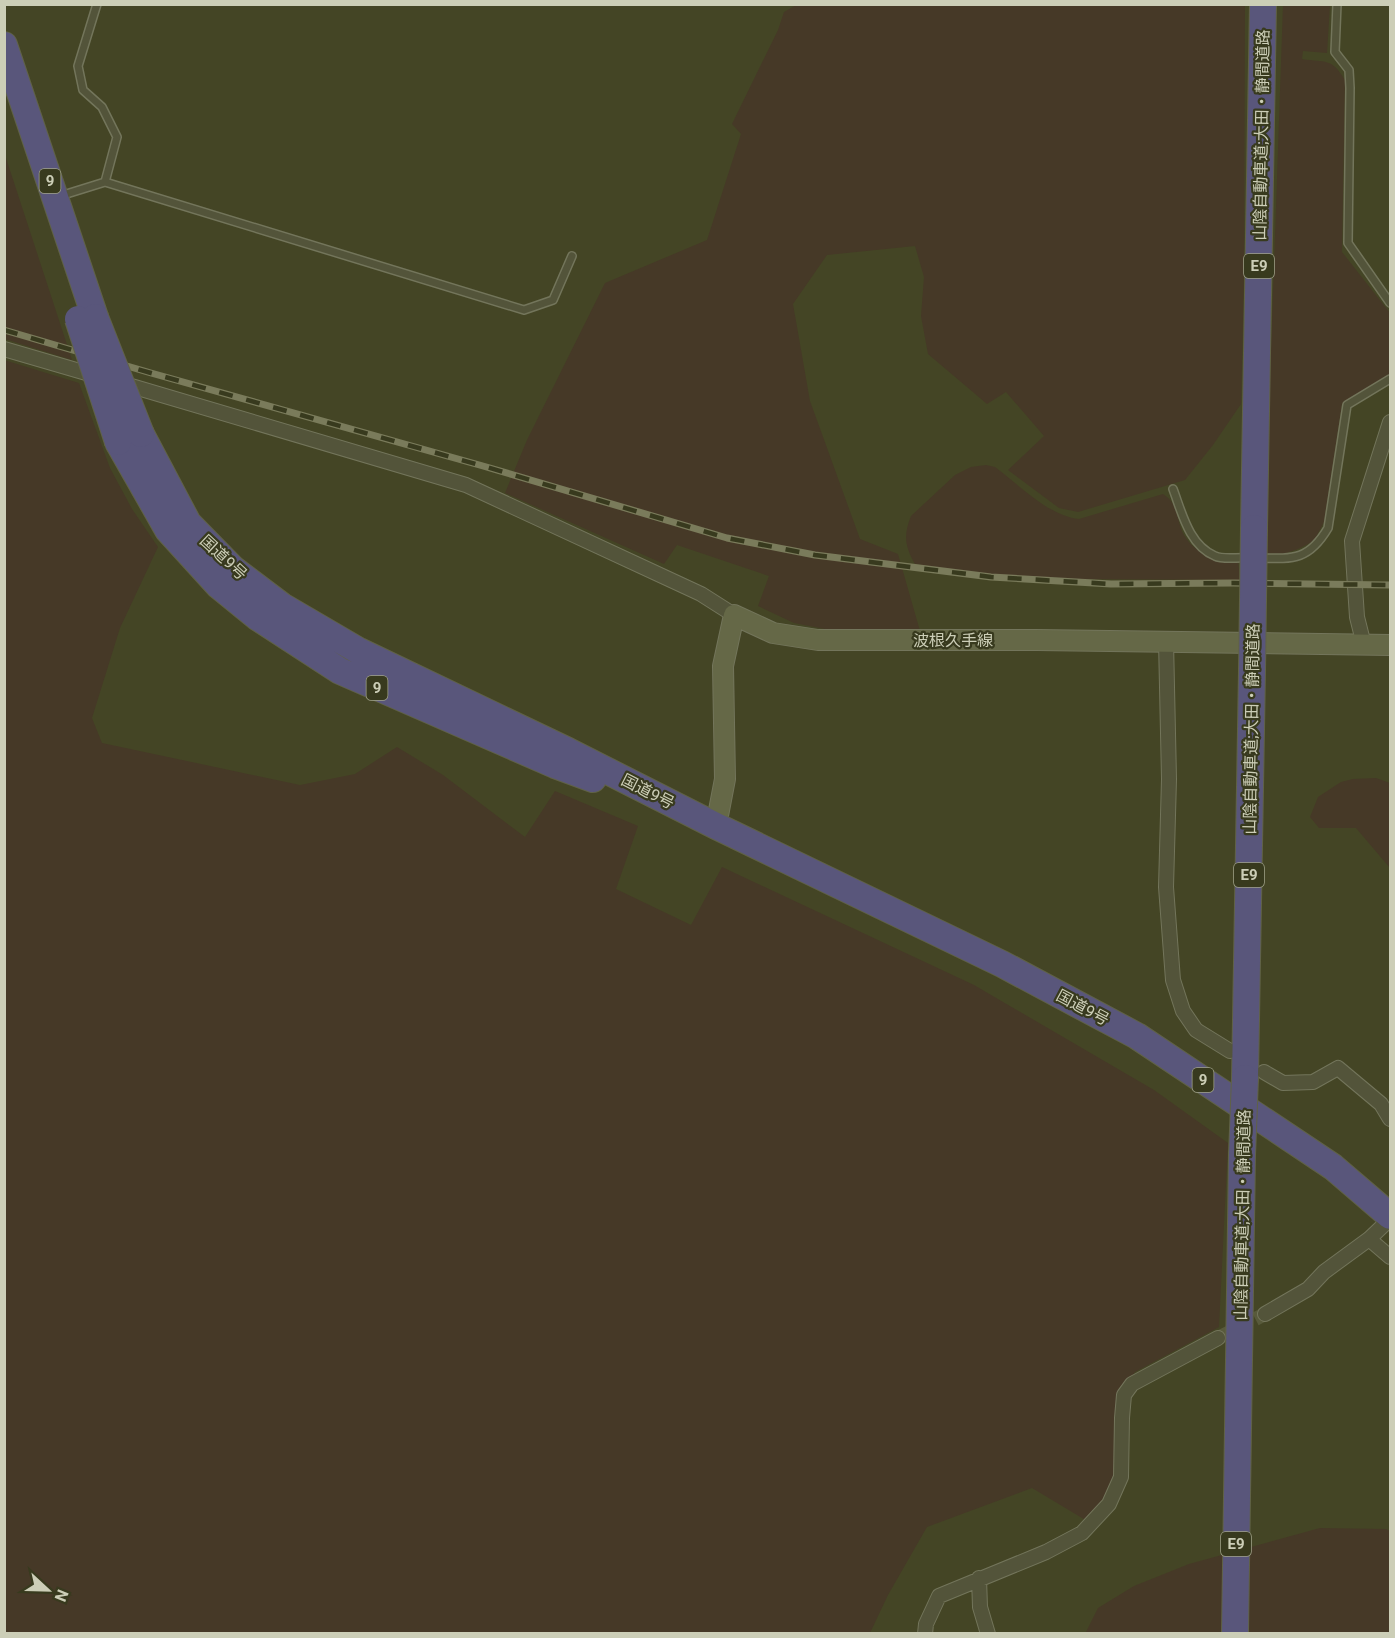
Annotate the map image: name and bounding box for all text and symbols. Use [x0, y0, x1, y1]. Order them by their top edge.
street label: 山陰自動車道;大田・静間道路 [1250, 29, 1273, 241]
road number: 9 [40, 169, 60, 193]
road number: E9 [1244, 254, 1274, 278]
street label: 国道9号 [196, 531, 251, 584]
street label: 山陰自動車道;大田・静間道路 [1240, 623, 1263, 835]
street label: 波根久手線 [913, 631, 993, 650]
road number: 9 [366, 676, 388, 700]
street label: 国道9号 [618, 770, 677, 813]
road number: E9 [1234, 863, 1264, 887]
street label: 国道9号 [1053, 986, 1112, 1029]
road number: 9 [1192, 1068, 1214, 1092]
street label: 山陰自動車道;大田・静間道路 [1231, 1109, 1254, 1321]
road number: E9 [1221, 1532, 1251, 1556]
north arrow [18, 1560, 78, 1620]
text: N [51, 1587, 72, 1604]

